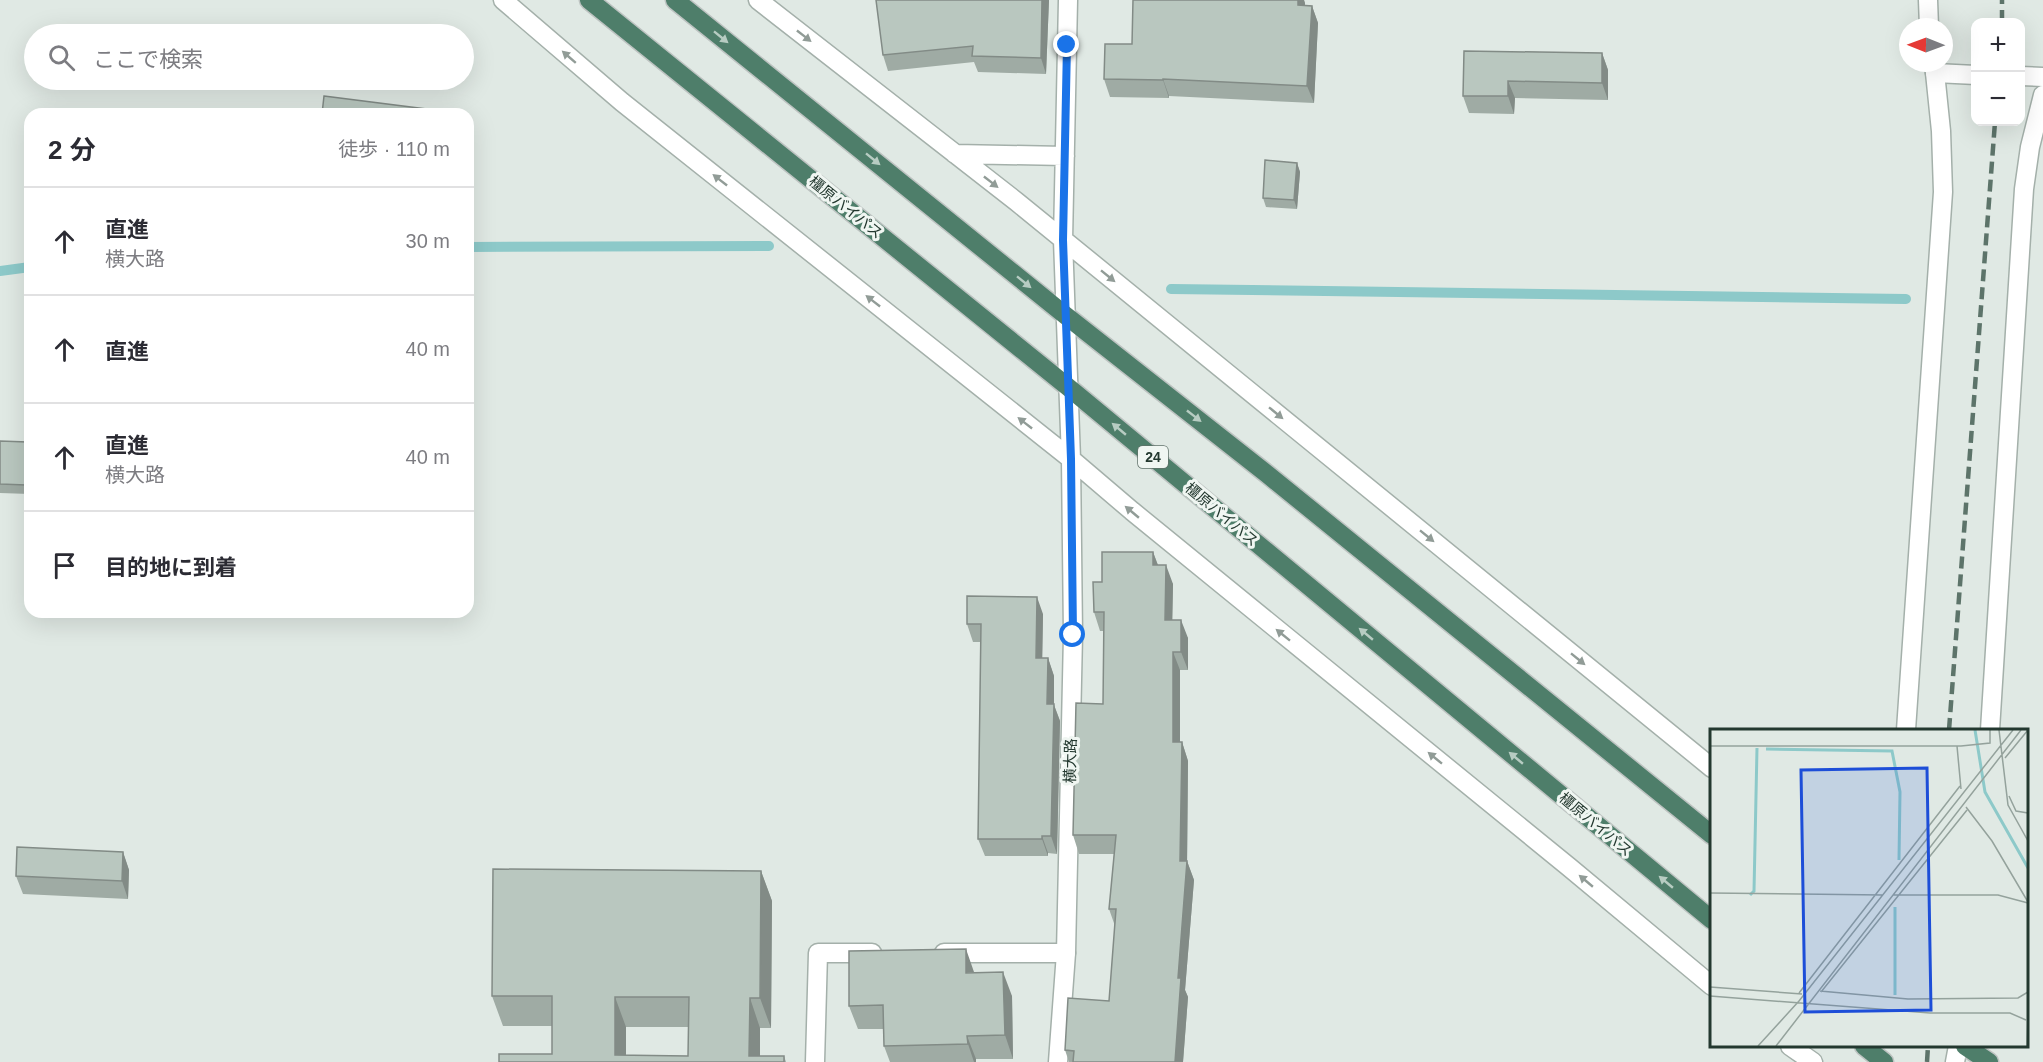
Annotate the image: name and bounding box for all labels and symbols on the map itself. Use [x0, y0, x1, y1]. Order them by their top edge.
north arrow [1899, 18, 1953, 72]
one-way arrow [713, 30, 729, 43]
one-way arrow [796, 30, 812, 42]
route end [1053, 31, 1079, 57]
one-way arrow [562, 51, 577, 64]
one-way arrow [865, 153, 880, 165]
street label: 橿原バイパス [806, 172, 886, 242]
one-way arrow [712, 174, 728, 187]
one-way arrow [984, 175, 999, 187]
one-way arrow [1100, 270, 1116, 283]
one-way arrow [1016, 275, 1032, 288]
one-way arrow [865, 295, 881, 308]
one-way arrow [1268, 406, 1283, 418]
one-way arrow [1186, 409, 1201, 421]
one-way arrow [1018, 417, 1033, 429]
one-way arrow [1112, 423, 1127, 436]
road number: 24 [1138, 446, 1168, 468]
street label: 橿原バイパス [1182, 479, 1262, 549]
one-way arrow [1125, 506, 1140, 519]
one-way arrow [1419, 529, 1435, 542]
route start [1059, 621, 1085, 647]
one-way arrow [1358, 627, 1374, 640]
one-way arrow [1276, 629, 1291, 642]
one-way arrow [1570, 652, 1585, 665]
inset map [1710, 729, 2028, 1047]
street label: 横大路 [1061, 738, 1079, 784]
one-way arrow [1428, 752, 1443, 765]
one-way arrow [1509, 752, 1524, 765]
street label: 橿原バイパス [1556, 789, 1636, 859]
one-way arrow [1578, 874, 1594, 887]
one-way arrow [1659, 877, 1674, 889]

